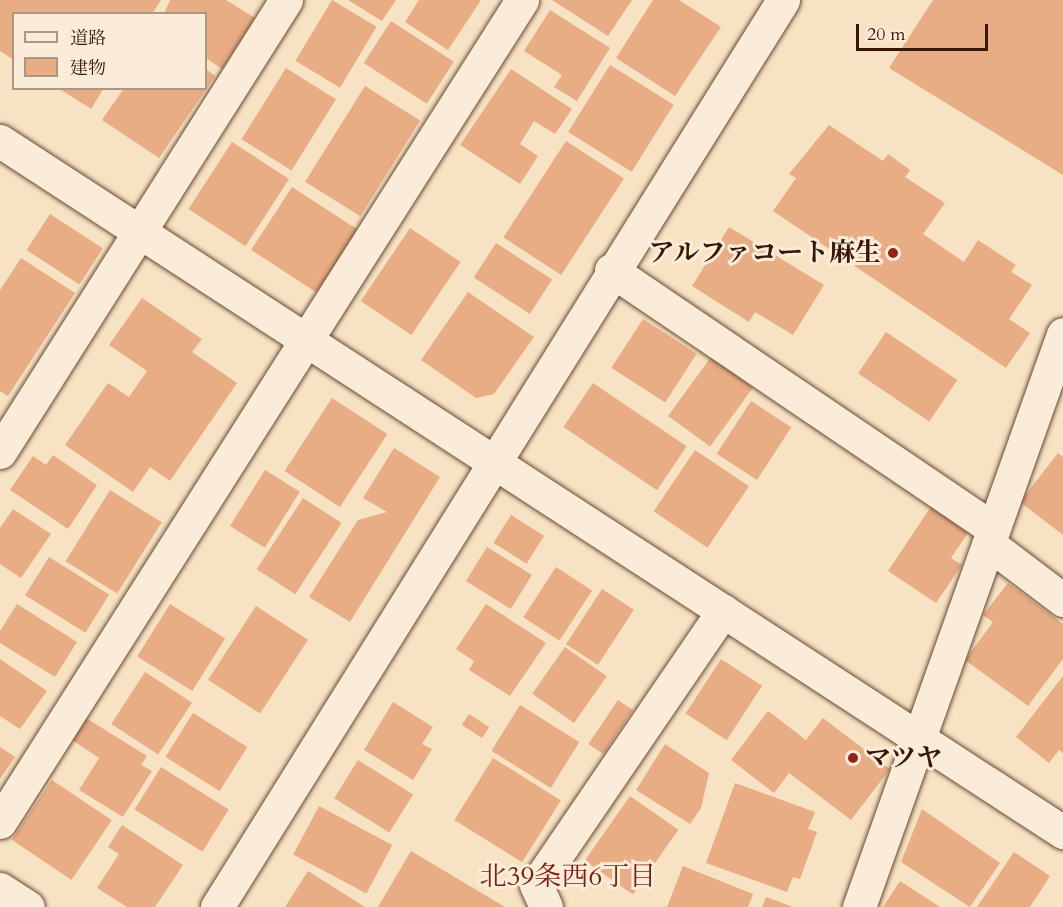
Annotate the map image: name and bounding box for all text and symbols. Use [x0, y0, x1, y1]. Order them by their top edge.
legend [12, 12, 207, 90]
scale bar [859, 12, 991, 50]
text: 20 m [867, 22, 906, 47]
text: 道路 [70, 26, 106, 51]
text: 建物 [70, 56, 106, 81]
place label: アルファコート麻生 [647, 237, 881, 269]
marker: アルファコート麻生 [886, 246, 900, 260]
place label: マツヤ [865, 742, 943, 774]
marker: マツヤ [846, 751, 860, 765]
district label: 北39条西6丁目 [480, 861, 656, 893]

